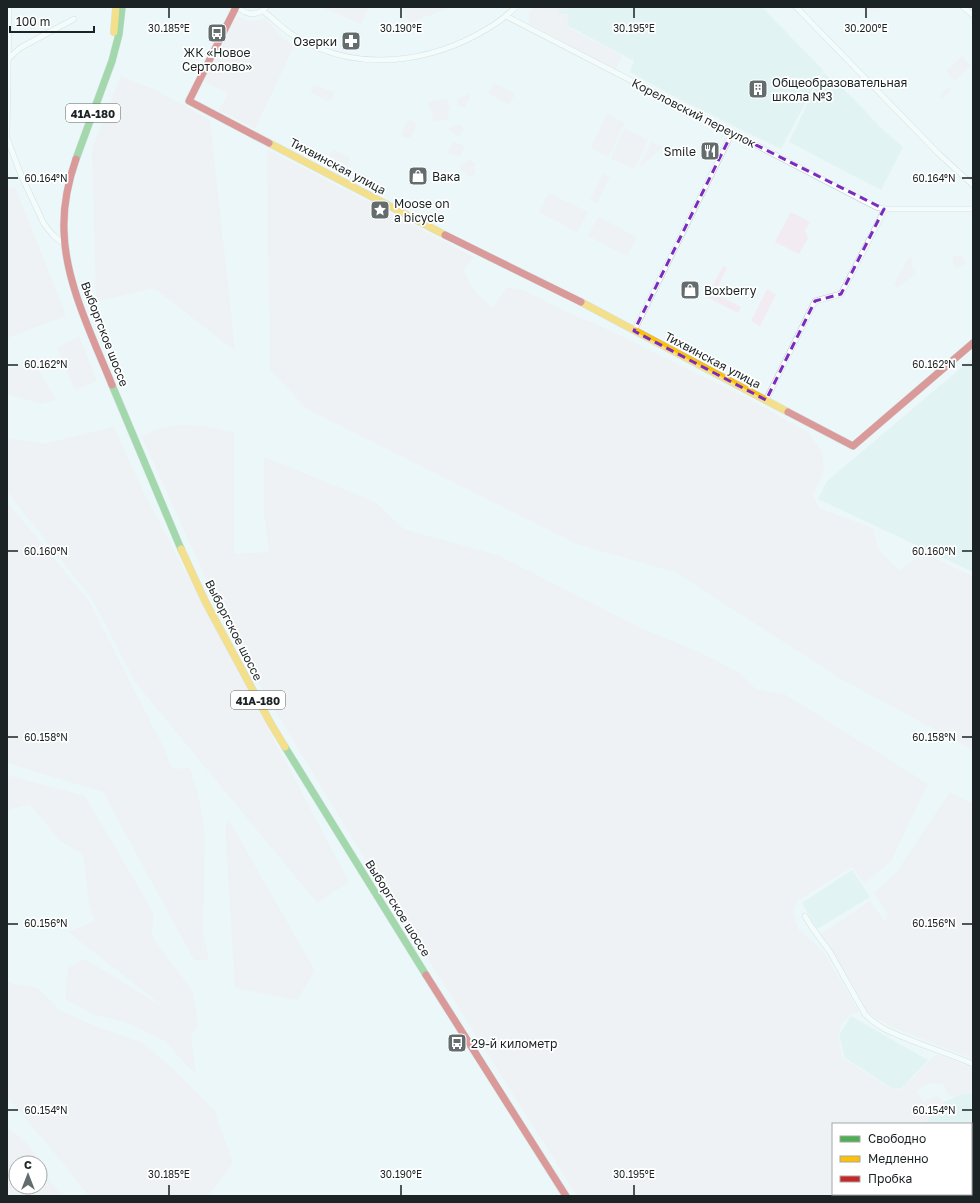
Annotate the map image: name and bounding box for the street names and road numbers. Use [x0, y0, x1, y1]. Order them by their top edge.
street label: Кореловский переулок [629, 75, 759, 151]
road number: 41А-180 [66, 104, 120, 122]
street label: Тихвинская улица [287, 134, 389, 198]
street label: Выборгское шоссе [78, 279, 132, 389]
street label: Тихвинская улица [662, 328, 764, 392]
street label: Выборгское шоссе [202, 577, 266, 683]
road number: 41А-180 [231, 691, 285, 709]
street label: Выборгское шоссе [362, 857, 434, 959]

